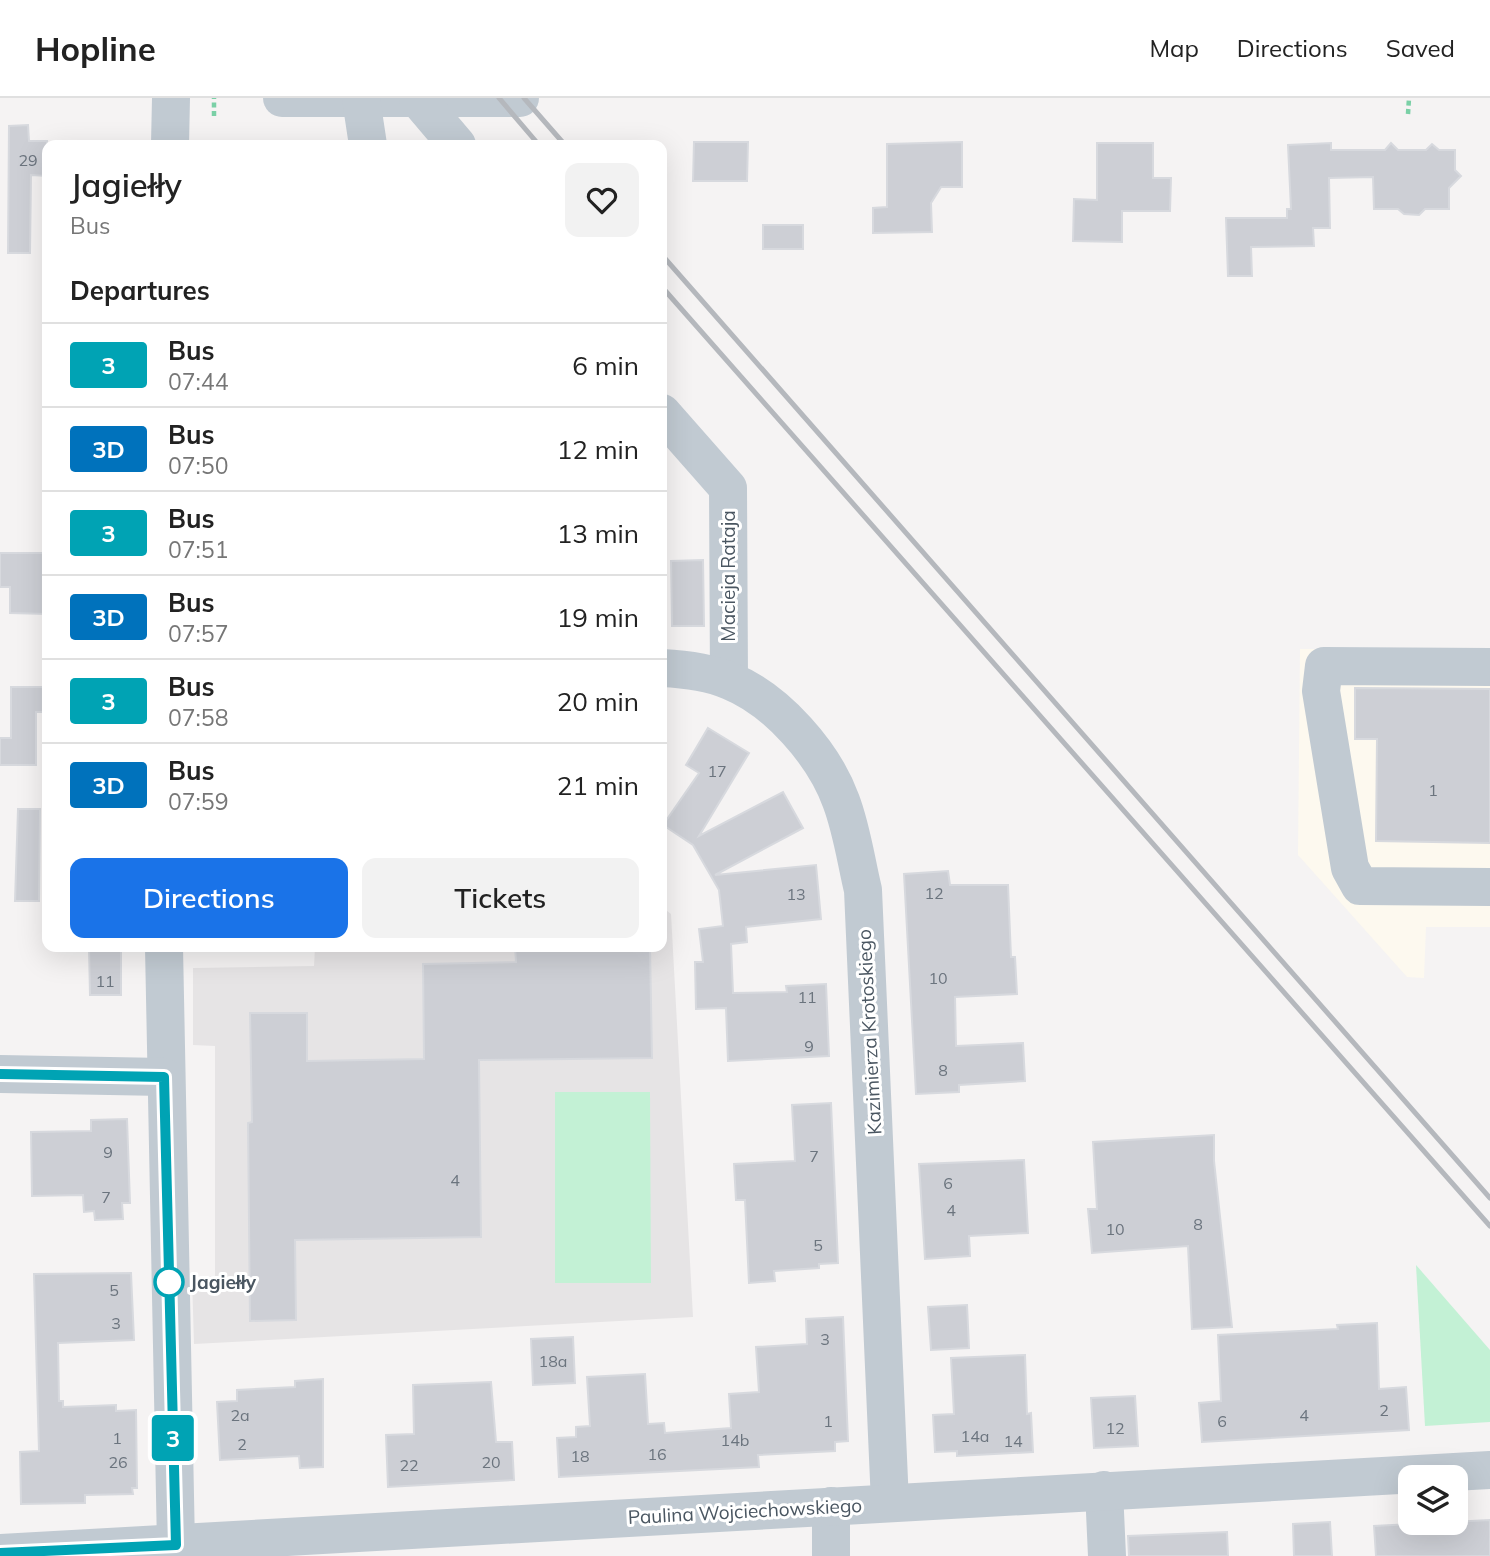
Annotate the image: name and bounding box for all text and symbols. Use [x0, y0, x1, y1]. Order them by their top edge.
text: Hopline [35, 28, 156, 69]
text: Map [1149, 33, 1199, 63]
text: Directions [1237, 33, 1348, 63]
text: Saved [1386, 33, 1455, 63]
house number: 29 [18, 150, 38, 170]
button: heart [565, 163, 639, 237]
text: Jagiełły [70, 164, 182, 205]
text: Bus [70, 211, 110, 240]
text: Departures [70, 274, 210, 307]
text: Bus [168, 334, 214, 367]
text: 6 min [572, 349, 639, 382]
text: 3 [101, 350, 116, 380]
text: 07:44 [168, 367, 228, 396]
text: Bus [168, 418, 214, 451]
text: 12 min [557, 433, 639, 466]
text: 3D [92, 434, 125, 464]
text: 07:50 [168, 451, 228, 480]
text: Bus [168, 502, 214, 535]
street label: Macieja Rataja [716, 510, 740, 642]
text: 13 min [557, 517, 639, 550]
text: 3 [101, 518, 116, 548]
text: 07:51 [168, 535, 228, 564]
text: Bus [168, 586, 214, 619]
text: 19 min [557, 601, 639, 634]
text: 3D [92, 602, 125, 632]
text: 07:57 [168, 619, 228, 648]
text: Bus [168, 670, 214, 703]
text: 20 min [557, 685, 639, 718]
text: 3 [101, 686, 116, 716]
text: 07:58 [168, 703, 228, 732]
text: Bus [168, 754, 214, 787]
house number: 17 [707, 761, 727, 781]
text: 21 min [557, 769, 639, 802]
text: 3D [92, 770, 125, 800]
house number: 1 [1428, 780, 1438, 800]
text: 07:59 [168, 787, 228, 816]
button: Directions [70, 858, 348, 938]
button: Tickets [362, 858, 639, 938]
house number: 12 [924, 883, 944, 903]
house number: 13 [786, 884, 806, 904]
street label: Kazimierza Krotoskiego [852, 929, 886, 1135]
house number: 10 [928, 968, 948, 988]
house number: 11 [95, 971, 115, 991]
house number: 11 [797, 987, 817, 1007]
house number: 9 [804, 1036, 814, 1056]
house number: 8 [938, 1060, 948, 1080]
house number: 9 [103, 1142, 113, 1162]
house number: 7 [809, 1146, 819, 1166]
house number: 4 [450, 1170, 460, 1190]
house number: 6 [943, 1173, 953, 1193]
house number: 7 [101, 1187, 111, 1207]
house number: 4 [946, 1200, 956, 1220]
house number: 8 [1193, 1214, 1203, 1234]
house number: 10 [1105, 1219, 1125, 1239]
house number: 5 [813, 1235, 823, 1255]
marker: Jagiełły [154, 1267, 184, 1297]
place label: Jagiełły [190, 1270, 257, 1294]
house number: 5 [109, 1280, 119, 1300]
house number: 3 [111, 1313, 121, 1333]
house number: 3 [820, 1329, 830, 1349]
house number: 18a [539, 1351, 567, 1371]
house number: 2 [1379, 1400, 1389, 1420]
house number: 2a [230, 1405, 250, 1425]
house number: 4 [1299, 1405, 1309, 1425]
house number: 1 [823, 1411, 833, 1431]
house number: 6 [1217, 1411, 1227, 1431]
line badge: 3 [150, 1415, 196, 1461]
house number: 12 [1105, 1418, 1125, 1438]
text: 3 [166, 1423, 180, 1453]
house number: 14a [961, 1426, 989, 1446]
house number: 1 [112, 1428, 122, 1448]
house number: 14b [721, 1430, 749, 1450]
house number: 14 [1003, 1431, 1023, 1451]
house number: 2 [237, 1434, 247, 1454]
house number: 16 [647, 1444, 667, 1464]
house number: 18 [570, 1446, 590, 1466]
house number: 26 [108, 1452, 128, 1472]
house number: 20 [481, 1452, 501, 1472]
house number: 22 [399, 1455, 419, 1475]
map controls [1398, 1465, 1468, 1535]
button: layers [1398, 1465, 1468, 1535]
street label: Paulina Wojciechowskiego [627, 1493, 863, 1529]

